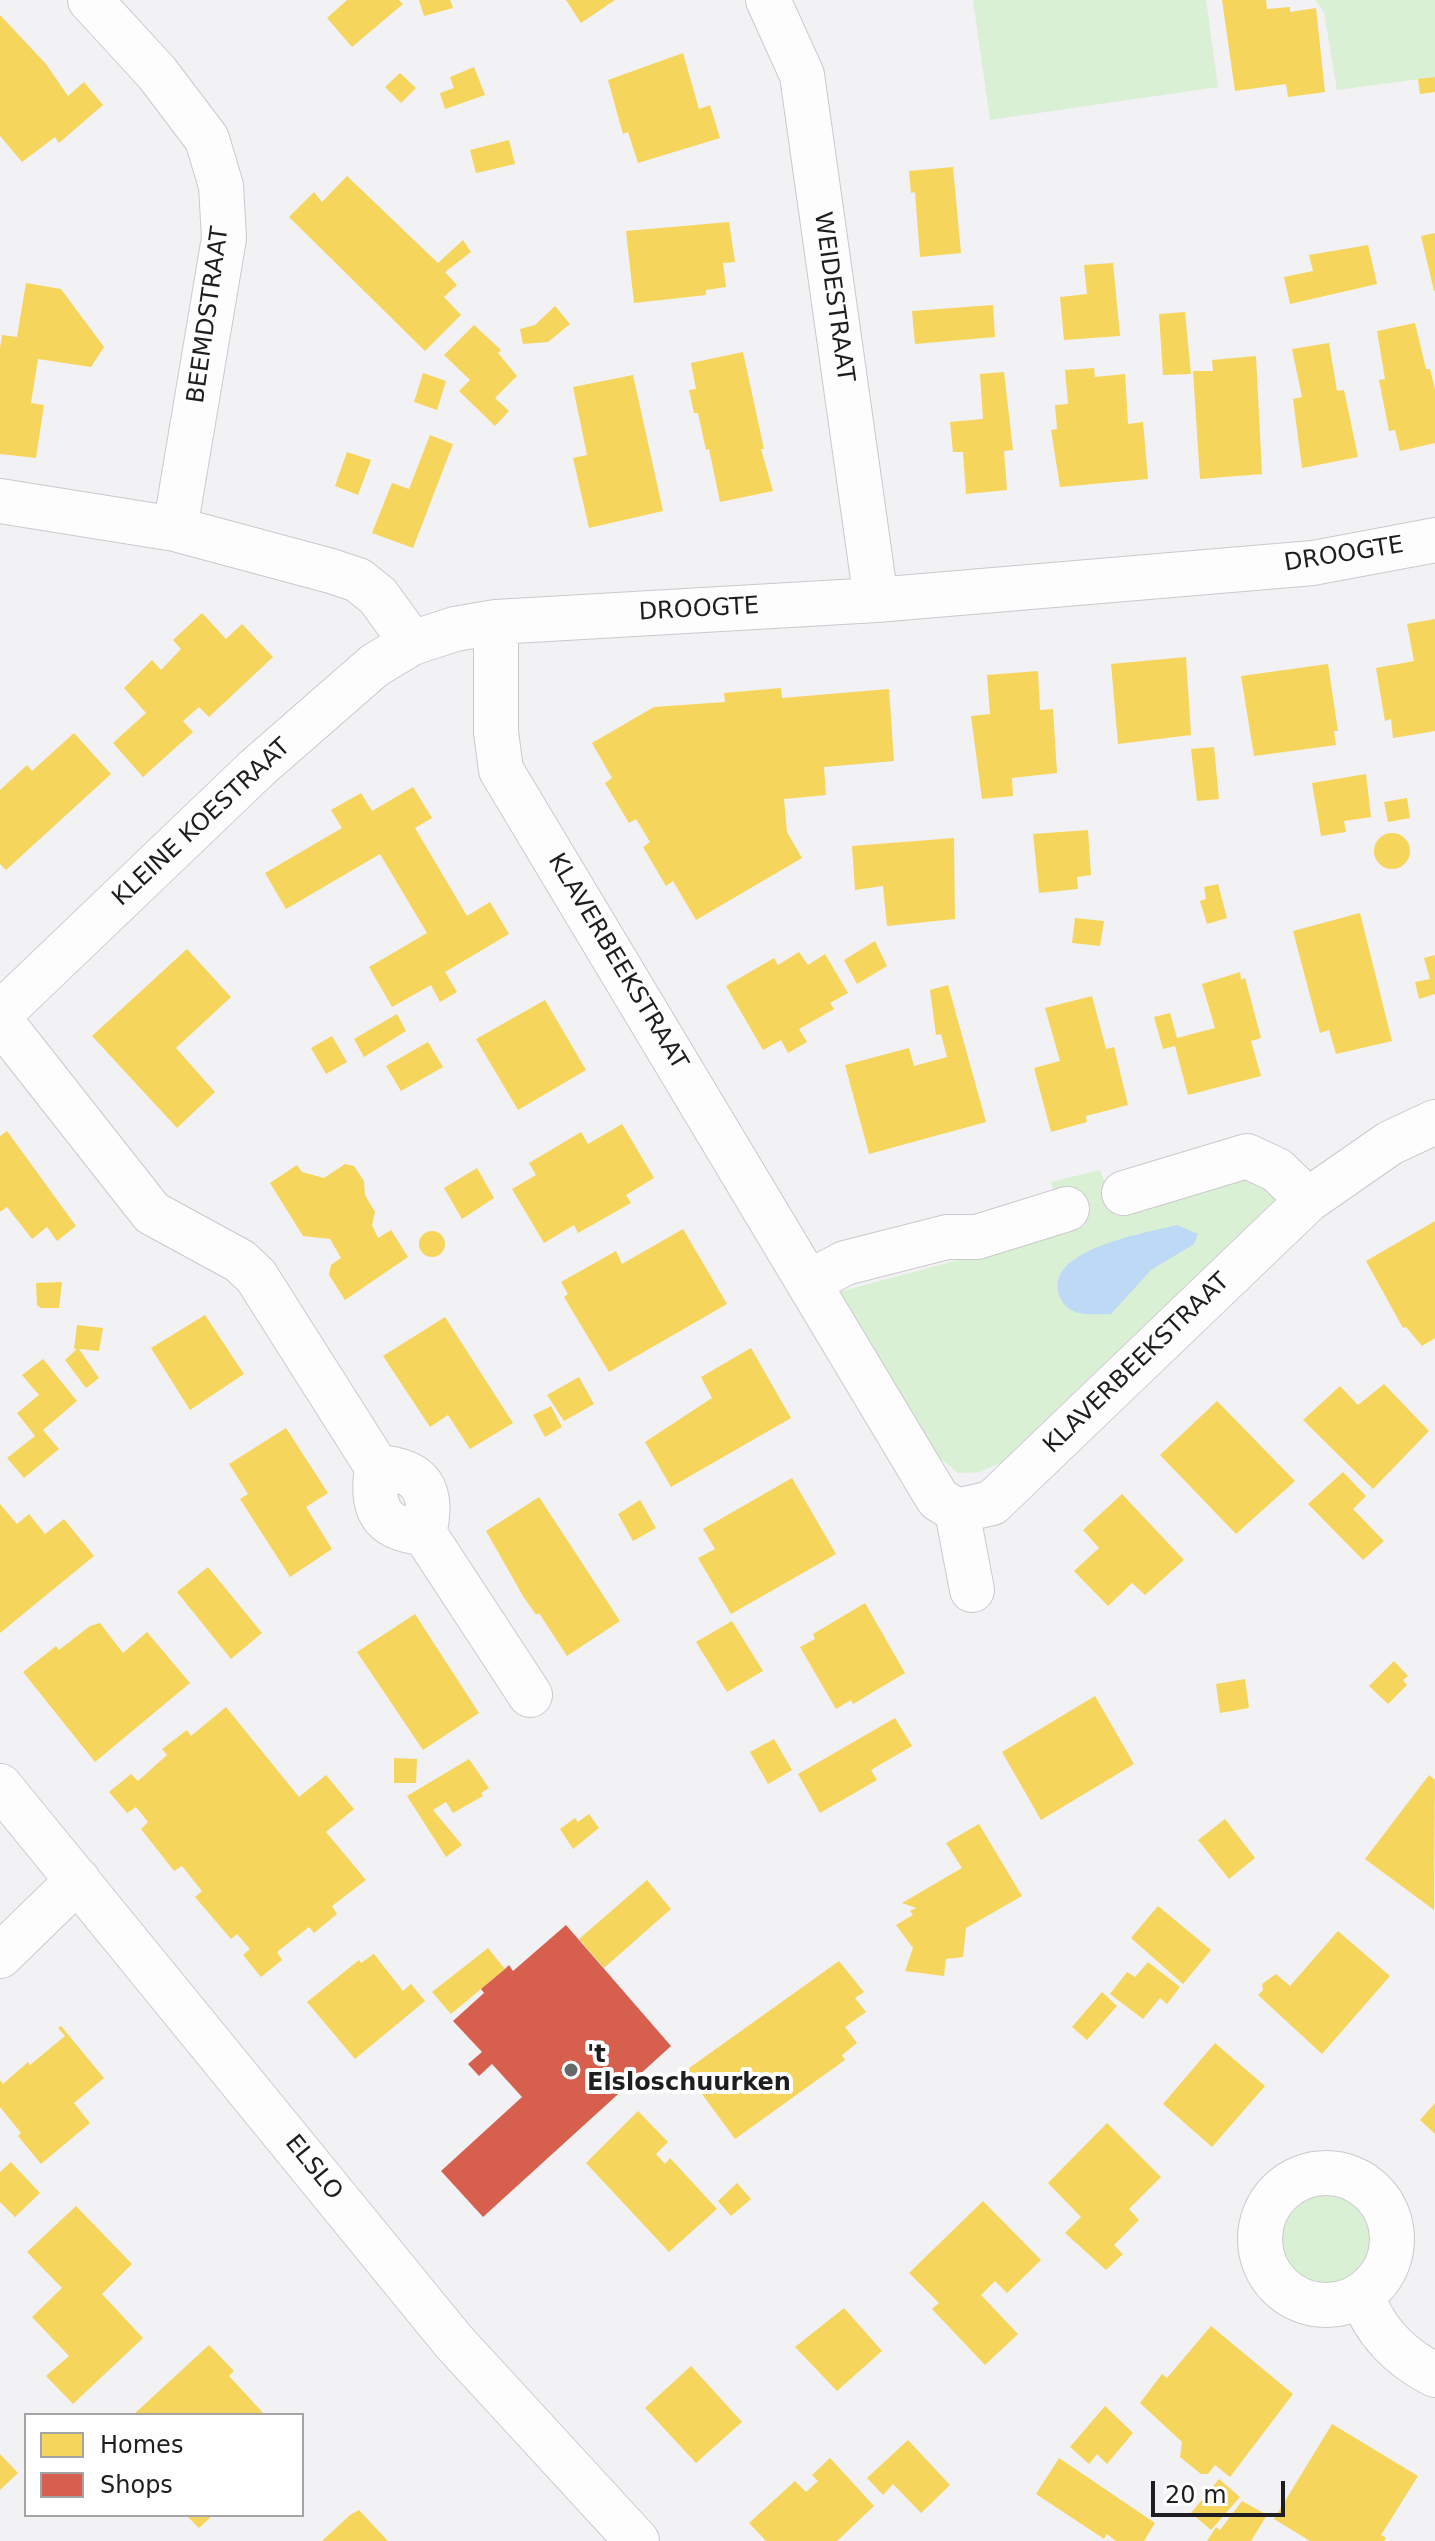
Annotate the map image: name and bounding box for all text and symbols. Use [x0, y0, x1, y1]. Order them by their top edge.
street label: WEIDESTRAAT [807, 210, 859, 384]
street label: BEEMDSTRAAT [182, 225, 236, 405]
street label: DROOGTE [1282, 531, 1406, 579]
street label: DROOGTE [638, 592, 760, 628]
street label: KLEINE KOESTRAAT [107, 733, 297, 913]
street label: KLAVERBEEKSTRAAT [541, 849, 693, 1075]
street label: KLAVERBEEKSTRAAT [1038, 1268, 1236, 1460]
place label: 't Elsloschuurken [587, 2042, 791, 2098]
marker: 't Elsloschuurken [562, 2061, 580, 2079]
street label: ELSLO [278, 2130, 348, 2206]
legend [24, 2413, 304, 2517]
text: Homes [100, 2431, 183, 2459]
scale bar [1155, 2465, 1289, 2515]
text: Shops [100, 2471, 173, 2499]
text: 20 m [1165, 2481, 1227, 2509]

